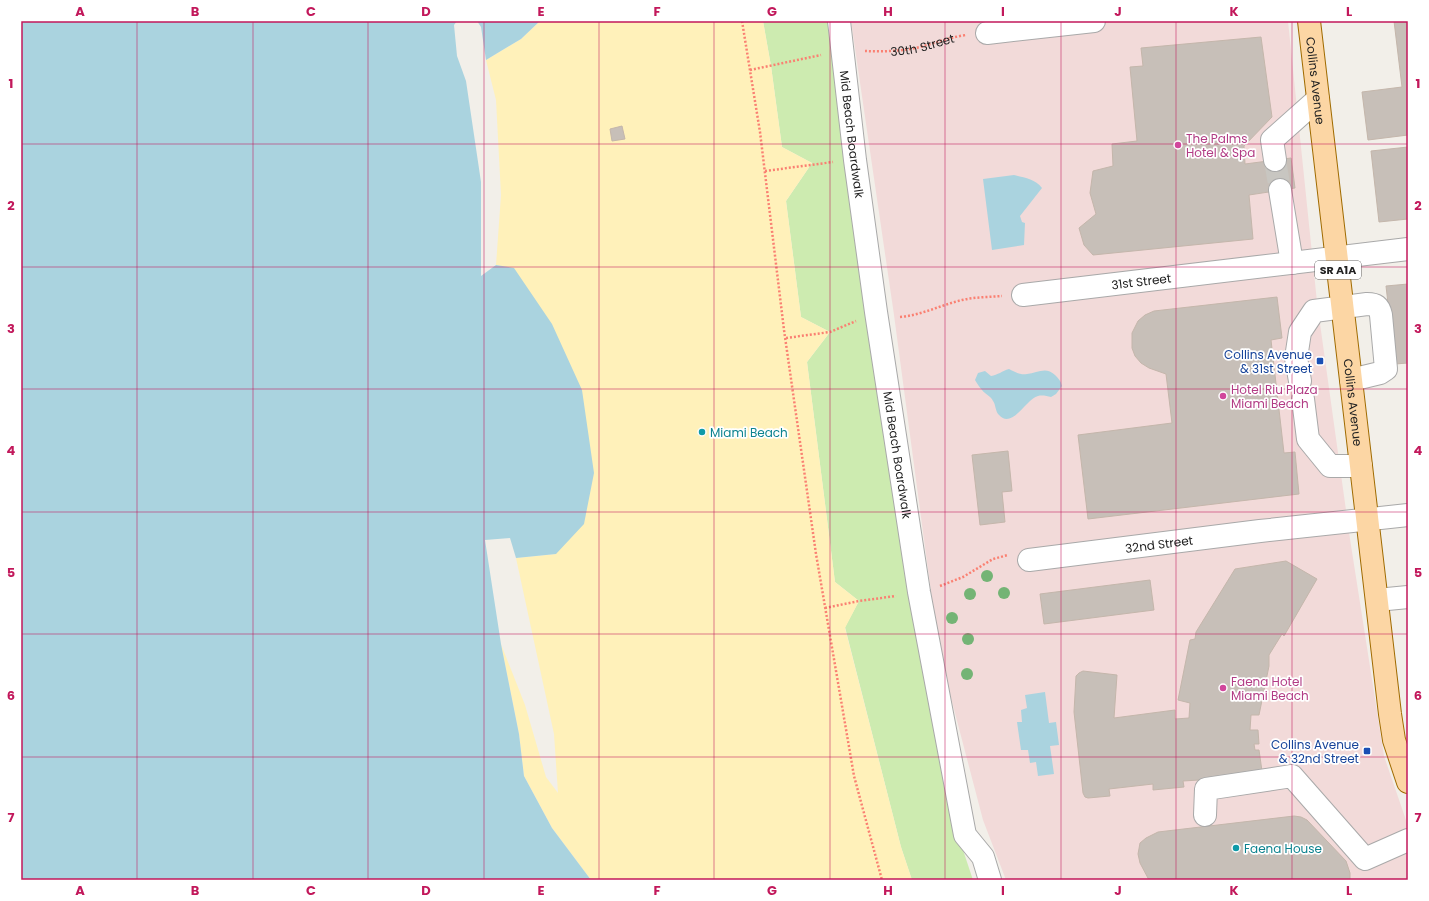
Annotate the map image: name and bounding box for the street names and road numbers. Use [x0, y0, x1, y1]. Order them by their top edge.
street label: 30th Street [890, 29, 956, 60]
street label: Collins Avenue [1302, 36, 1330, 125]
street label: Mid Beach Boardwalk [836, 69, 869, 200]
road number: SR A1A [1315, 261, 1361, 279]
street label: 31st Street [1110, 269, 1172, 293]
street label: Collins Avenue [1340, 358, 1367, 447]
street label: Mid Beach Boardwalk [880, 390, 916, 521]
street label: 32nd Street [1124, 531, 1194, 556]

